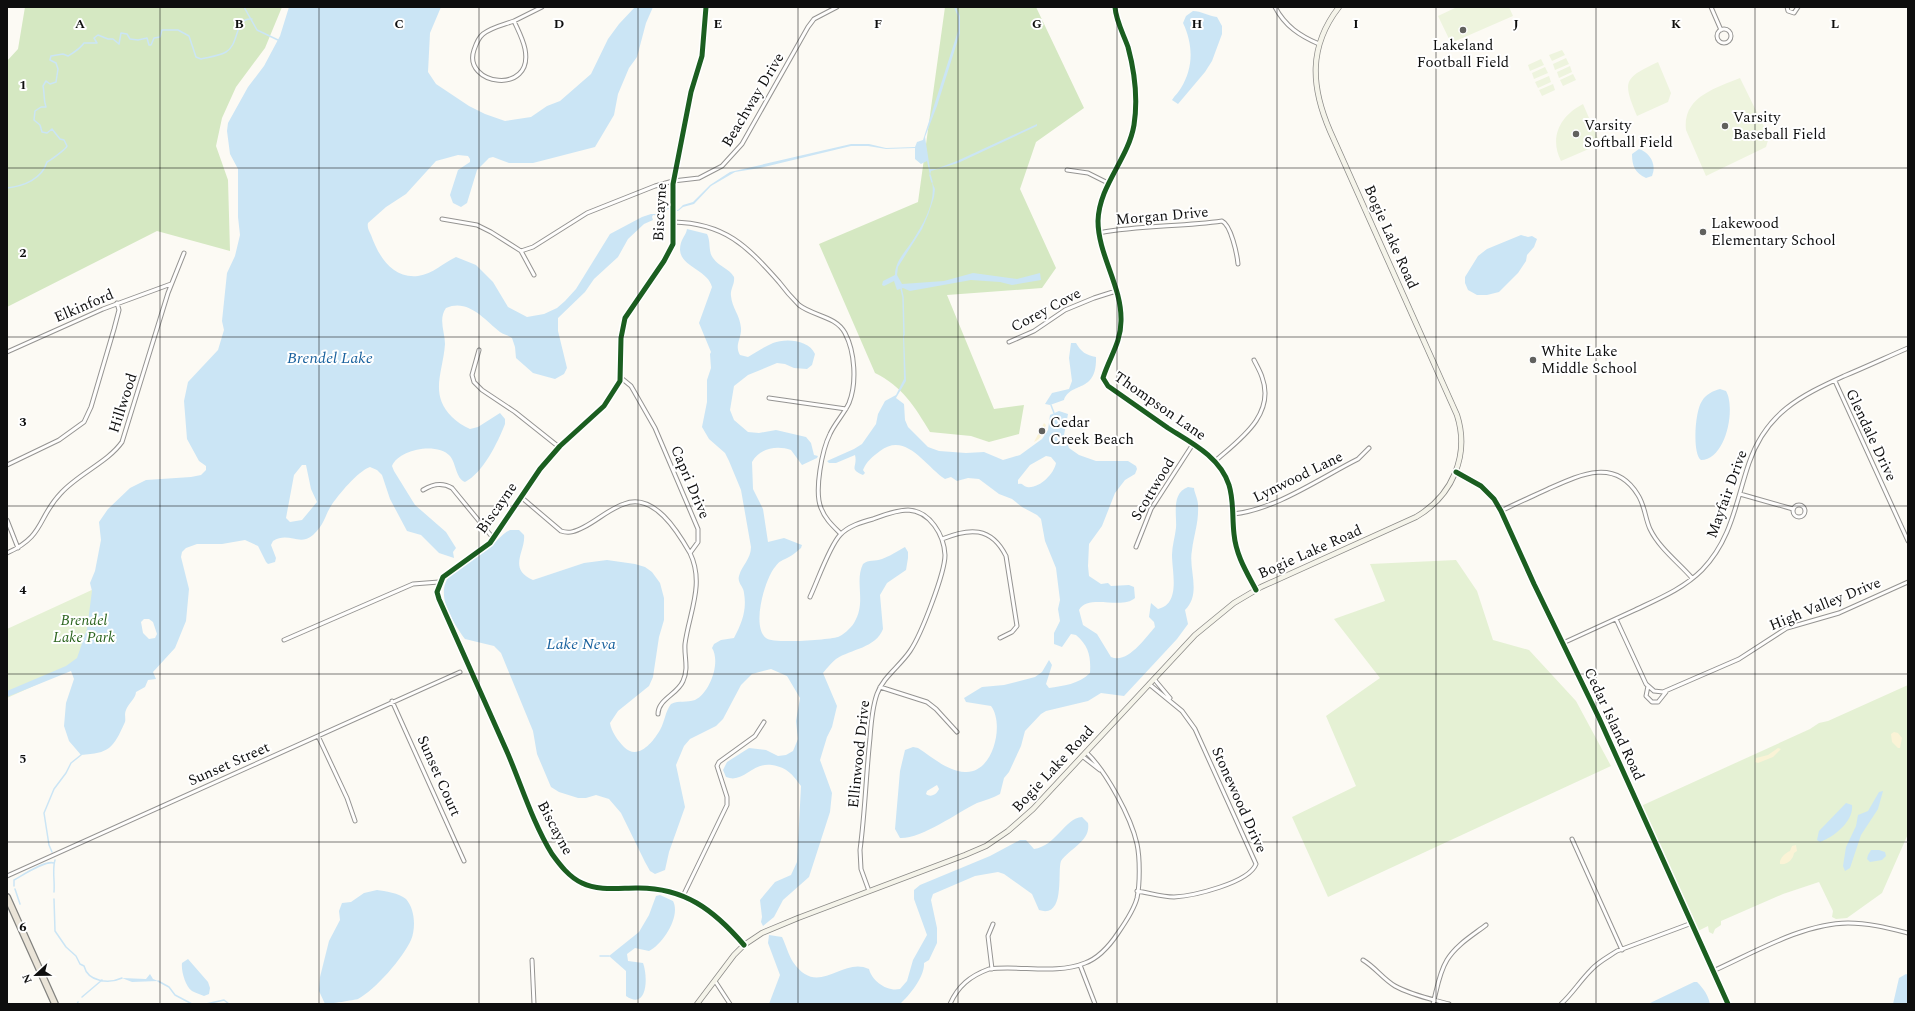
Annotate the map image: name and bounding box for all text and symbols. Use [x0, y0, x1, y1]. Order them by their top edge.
text: A [75, 14, 85, 34]
text: B [234, 14, 244, 34]
text: C [394, 14, 404, 34]
text: D [554, 14, 564, 34]
text: E [714, 14, 723, 34]
text: F [874, 14, 882, 34]
text: G [1032, 14, 1042, 34]
text: H [1192, 14, 1203, 34]
text: I [1353, 14, 1359, 34]
text: J [1513, 14, 1519, 34]
text: K [1671, 14, 1681, 34]
text: L [1831, 14, 1839, 34]
marker: Lakeland Football Field [1458, 25, 1468, 35]
place label: Lakeland Football Field [1417, 34, 1509, 74]
street label: Beachway Drive [716, 48, 790, 152]
text: 1 [19, 75, 27, 95]
place label: Varsity Baseball Field [1733, 106, 1826, 146]
place label: Varsity Softball Field [1584, 114, 1673, 154]
marker: Varsity Baseball Field [1720, 121, 1730, 131]
marker: Varsity Softball Field [1571, 129, 1581, 139]
street label: Bogie Lake Road [1358, 181, 1424, 293]
street label: Biscayne [647, 182, 673, 242]
street label: Morgan Drive [1115, 200, 1209, 232]
place label: Lakewood Elementary School [1711, 212, 1836, 252]
marker: Lakewood Elementary School [1698, 227, 1708, 237]
text: 2 [19, 243, 27, 263]
street label: Corey Cove [1007, 282, 1085, 338]
street label: Elkinford [50, 283, 118, 329]
place label: White Lake Middle School [1541, 340, 1637, 380]
water label: Brendel Lake [287, 346, 373, 370]
marker: White Lake Middle School [1528, 355, 1538, 365]
street label: Thompson Lane [1109, 366, 1211, 446]
street label: Hillwood [103, 370, 143, 436]
street label: Glendale Drive [1840, 385, 1902, 485]
place label: Cedar Creek Beach [1050, 411, 1134, 451]
text: 3 [19, 412, 27, 432]
marker: Cedar Creek Beach [1037, 426, 1047, 436]
street label: Capri Drive [664, 442, 716, 522]
street label: Lynwood Lane [1249, 445, 1347, 509]
street label: Mayfair Drive [1700, 447, 1754, 541]
street label: Scottwood [1125, 453, 1181, 525]
street label: Biscayne [471, 477, 523, 539]
street label: Bogie Lake Road [1254, 519, 1366, 585]
street label: High Valley Drive [1766, 571, 1884, 637]
text: 4 [19, 580, 27, 600]
park label: Brendel Lake Park [53, 609, 115, 649]
water label: Lake Neva [546, 632, 616, 656]
street label: Cedar Island Road [1578, 664, 1650, 784]
street label: Ellinwood Drive [842, 699, 876, 809]
street label: Bogie Lake Road [1007, 720, 1099, 818]
street label: Sunset Court [411, 732, 467, 820]
street label: Sunset Street [184, 736, 274, 792]
street label: Stonewood Drive [1205, 743, 1273, 857]
text: 5 [19, 749, 27, 769]
street label: Biscayne [531, 797, 579, 859]
text: 6 [19, 917, 27, 937]
north arrow [16, 955, 56, 995]
text: N [18, 971, 37, 986]

